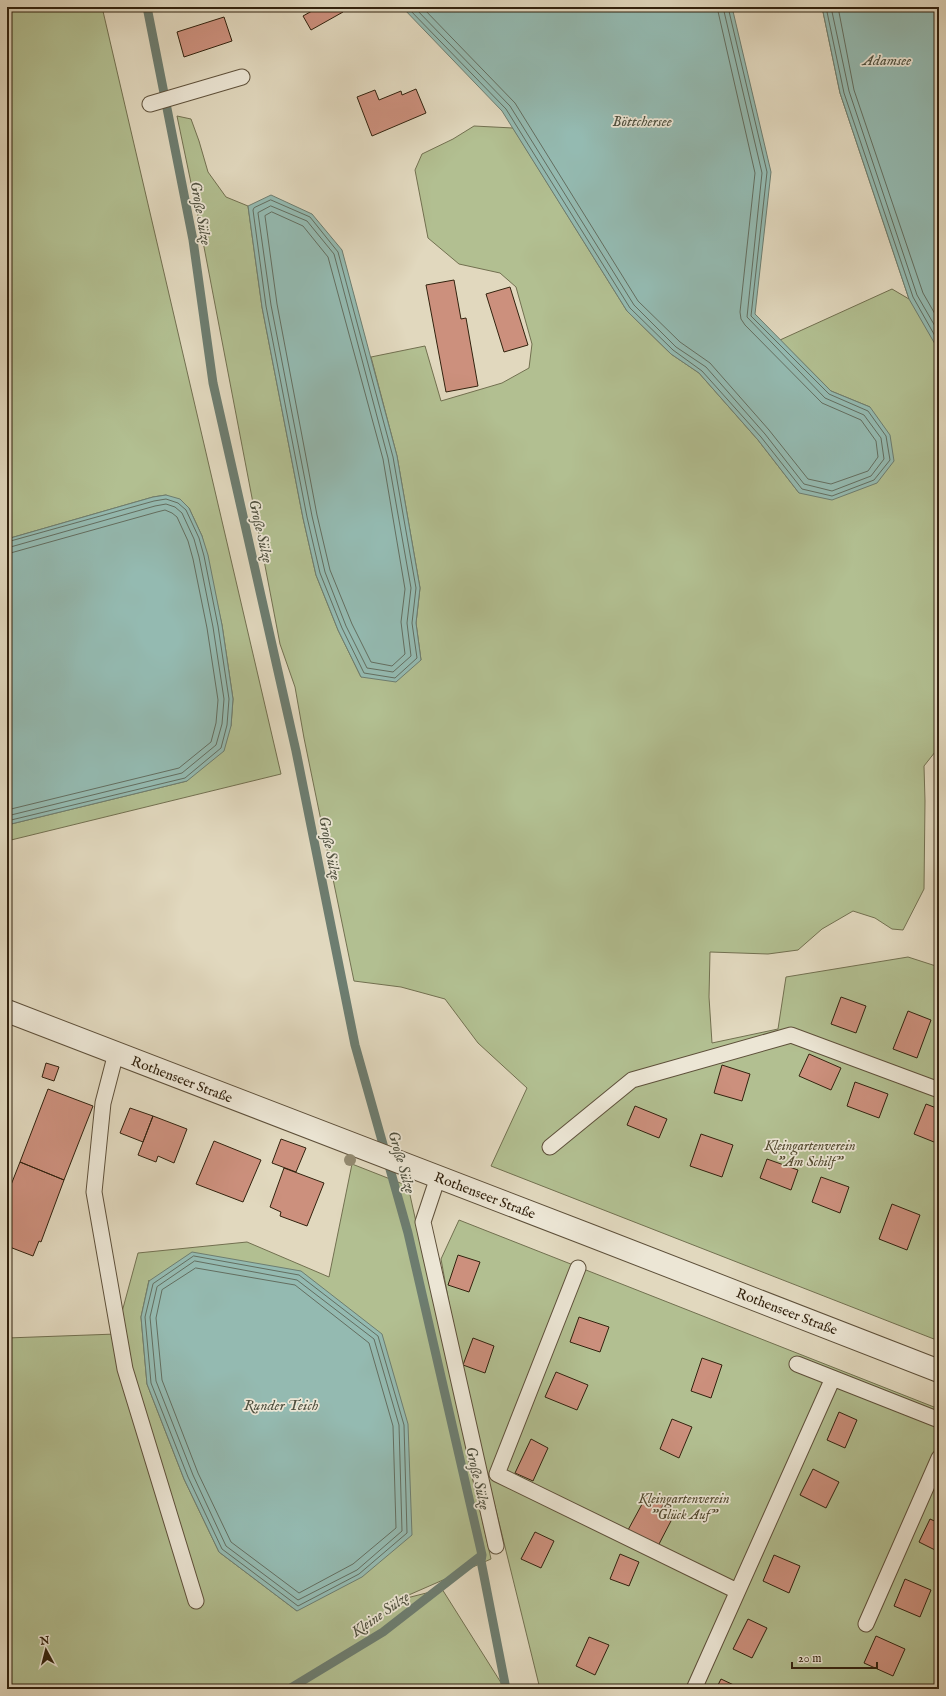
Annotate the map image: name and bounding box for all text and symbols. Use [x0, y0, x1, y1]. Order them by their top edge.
water label: Adamsee [861, 51, 911, 70]
water label: Böttchersee [612, 112, 672, 131]
water label: Große Sülze [186, 180, 215, 246]
water label: Große Sülze [244, 498, 277, 565]
water label: Große Sülze [314, 815, 345, 882]
street label: Rothenseer Straße [128, 1052, 235, 1108]
water label: Große Sülze [384, 1129, 420, 1196]
park label: Kleingartenverein "Am Schilf" [764, 1137, 855, 1171]
street label: Rothenseer Straße [431, 1168, 538, 1224]
street label: Rothenseer Straße [733, 1284, 840, 1340]
water label: Runder Teich [244, 1396, 319, 1415]
water label: Große Sülze [461, 1445, 494, 1512]
park label: Kleingartenverein "Glück Auf" [638, 1490, 729, 1524]
water label: Kleine Sülze [347, 1587, 413, 1642]
north arrow [26, 1630, 66, 1670]
text: N [38, 1633, 51, 1649]
scale bar [792, 1644, 877, 1670]
text: 20 m [798, 1651, 821, 1666]

